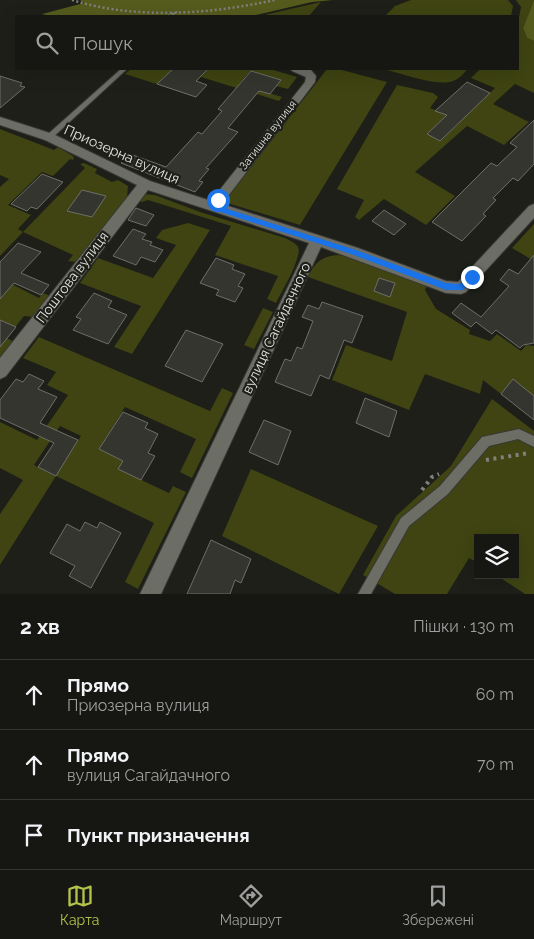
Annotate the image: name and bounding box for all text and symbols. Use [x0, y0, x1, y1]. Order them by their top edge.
search box [15, 15, 519, 70]
icon: search [33, 29, 61, 57]
text: Пошук [73, 32, 133, 54]
street label: Затишна вулиця [237, 98, 299, 172]
street label: Приозерна вулиця [62, 121, 182, 187]
route start [207, 189, 230, 212]
street label: Поштова вулиця [33, 228, 111, 326]
street label: вулиця Сагайдачного [239, 260, 313, 396]
route end [461, 266, 484, 289]
map controls [474, 534, 519, 579]
button: layers [474, 534, 519, 579]
text: 2 хв [20, 614, 60, 639]
text: Пішки · 130 m [413, 617, 514, 636]
text: Прямо [67, 674, 129, 696]
icon: ahead [20, 681, 48, 709]
text: 60 m [476, 685, 514, 704]
text: Приозерна вулиця [67, 696, 209, 715]
text: Прямо [67, 744, 129, 766]
icon: ahead [20, 751, 48, 779]
text: 70 m [477, 755, 514, 774]
text: вулиця Сагайдачного [67, 766, 230, 785]
icon: arrive [20, 821, 48, 849]
text: Пункт призначення [67, 824, 250, 846]
tab: Карта [60, 882, 100, 928]
tab: Маршрут [220, 882, 282, 928]
tab: Збережені [402, 882, 474, 928]

